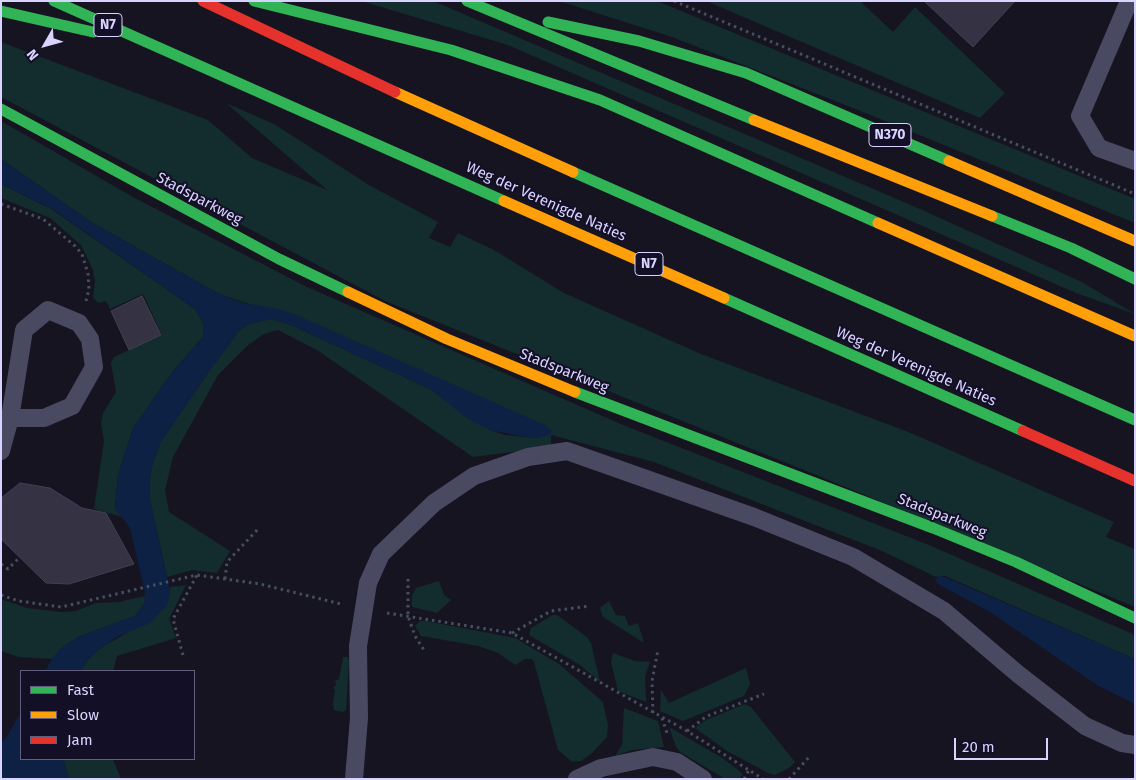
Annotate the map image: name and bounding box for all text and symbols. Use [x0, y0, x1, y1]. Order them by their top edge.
road number: N7 [94, 14, 122, 36]
north arrow [20, 20, 70, 70]
text: N [23, 46, 42, 63]
road number: N370 [869, 124, 911, 146]
street label: Weg der Verenigde Naties [463, 158, 629, 246]
street label: Stadsparkweg [153, 169, 245, 229]
road number: N7 [635, 252, 663, 276]
street label: Weg der Verenigde Naties [833, 323, 999, 411]
street label: Stadsparkweg [517, 345, 611, 397]
street label: Stadsparkweg [895, 490, 989, 542]
legend [20, 670, 195, 760]
text: Fast [67, 681, 94, 699]
text: Slow [67, 706, 99, 724]
scale bar [956, 728, 1050, 760]
text: Jam [67, 731, 93, 749]
text: 20 m [962, 738, 995, 756]

